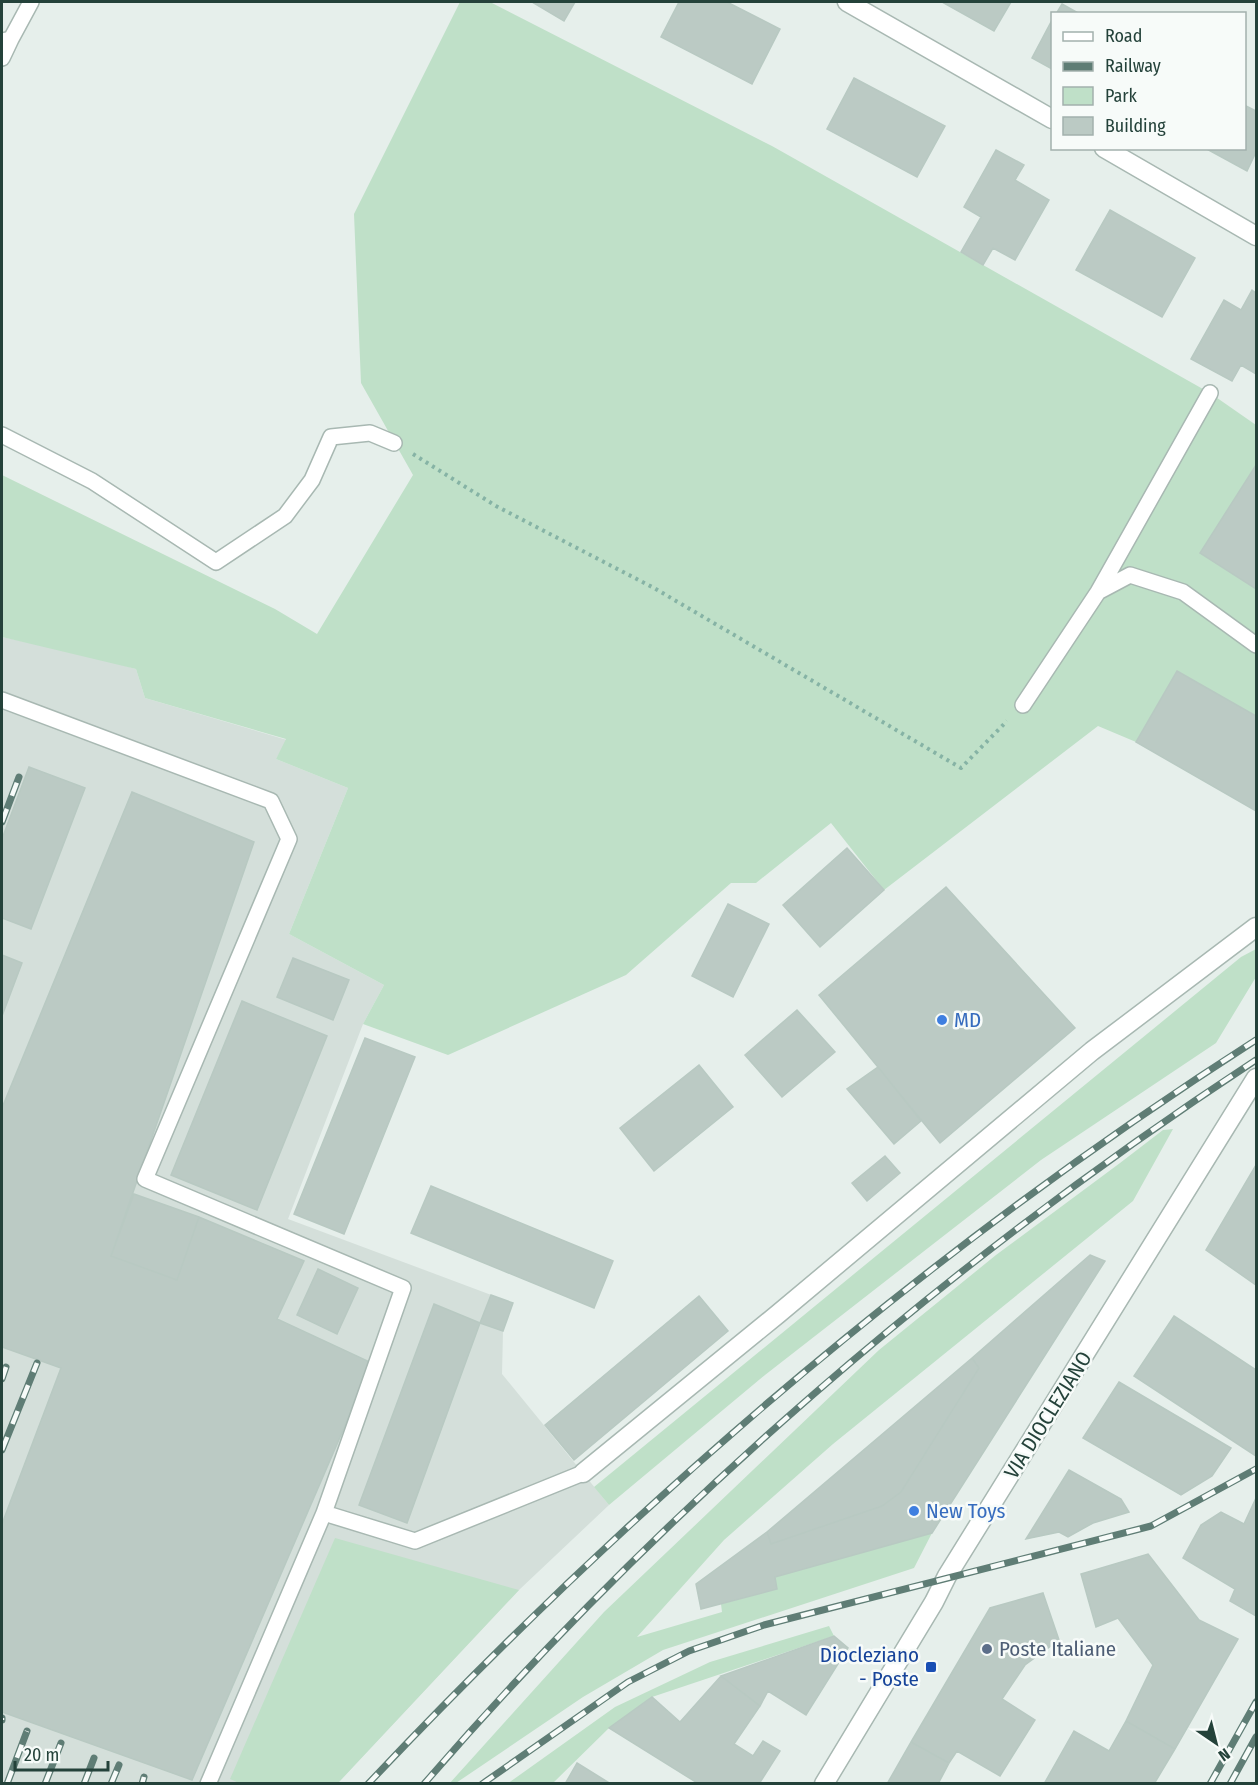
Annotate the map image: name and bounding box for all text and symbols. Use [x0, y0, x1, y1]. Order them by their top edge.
legend [1051, 12, 1246, 150]
text: Road [1105, 25, 1142, 47]
text: Railway [1105, 55, 1161, 77]
text: Park [1105, 85, 1138, 107]
text: Building [1105, 115, 1166, 137]
place label: MD [954, 1007, 981, 1033]
marker: MD [935, 1013, 949, 1027]
street label: VIA DIOCLEZIANO [999, 1347, 1097, 1483]
place label: New Toys [926, 1498, 1006, 1524]
marker: New Toys [907, 1504, 921, 1518]
place label: Poste Italiane [999, 1636, 1116, 1662]
place label: Diocleziano - Poste [820, 1642, 919, 1692]
marker: Poste Italiane [980, 1642, 994, 1656]
marker: Diocleziano - Poste [924, 1660, 938, 1674]
north arrow [1186, 1713, 1246, 1773]
scale bar [15, 1734, 108, 1772]
text: 20 m [24, 1744, 59, 1766]
text: N [1215, 1744, 1234, 1765]

